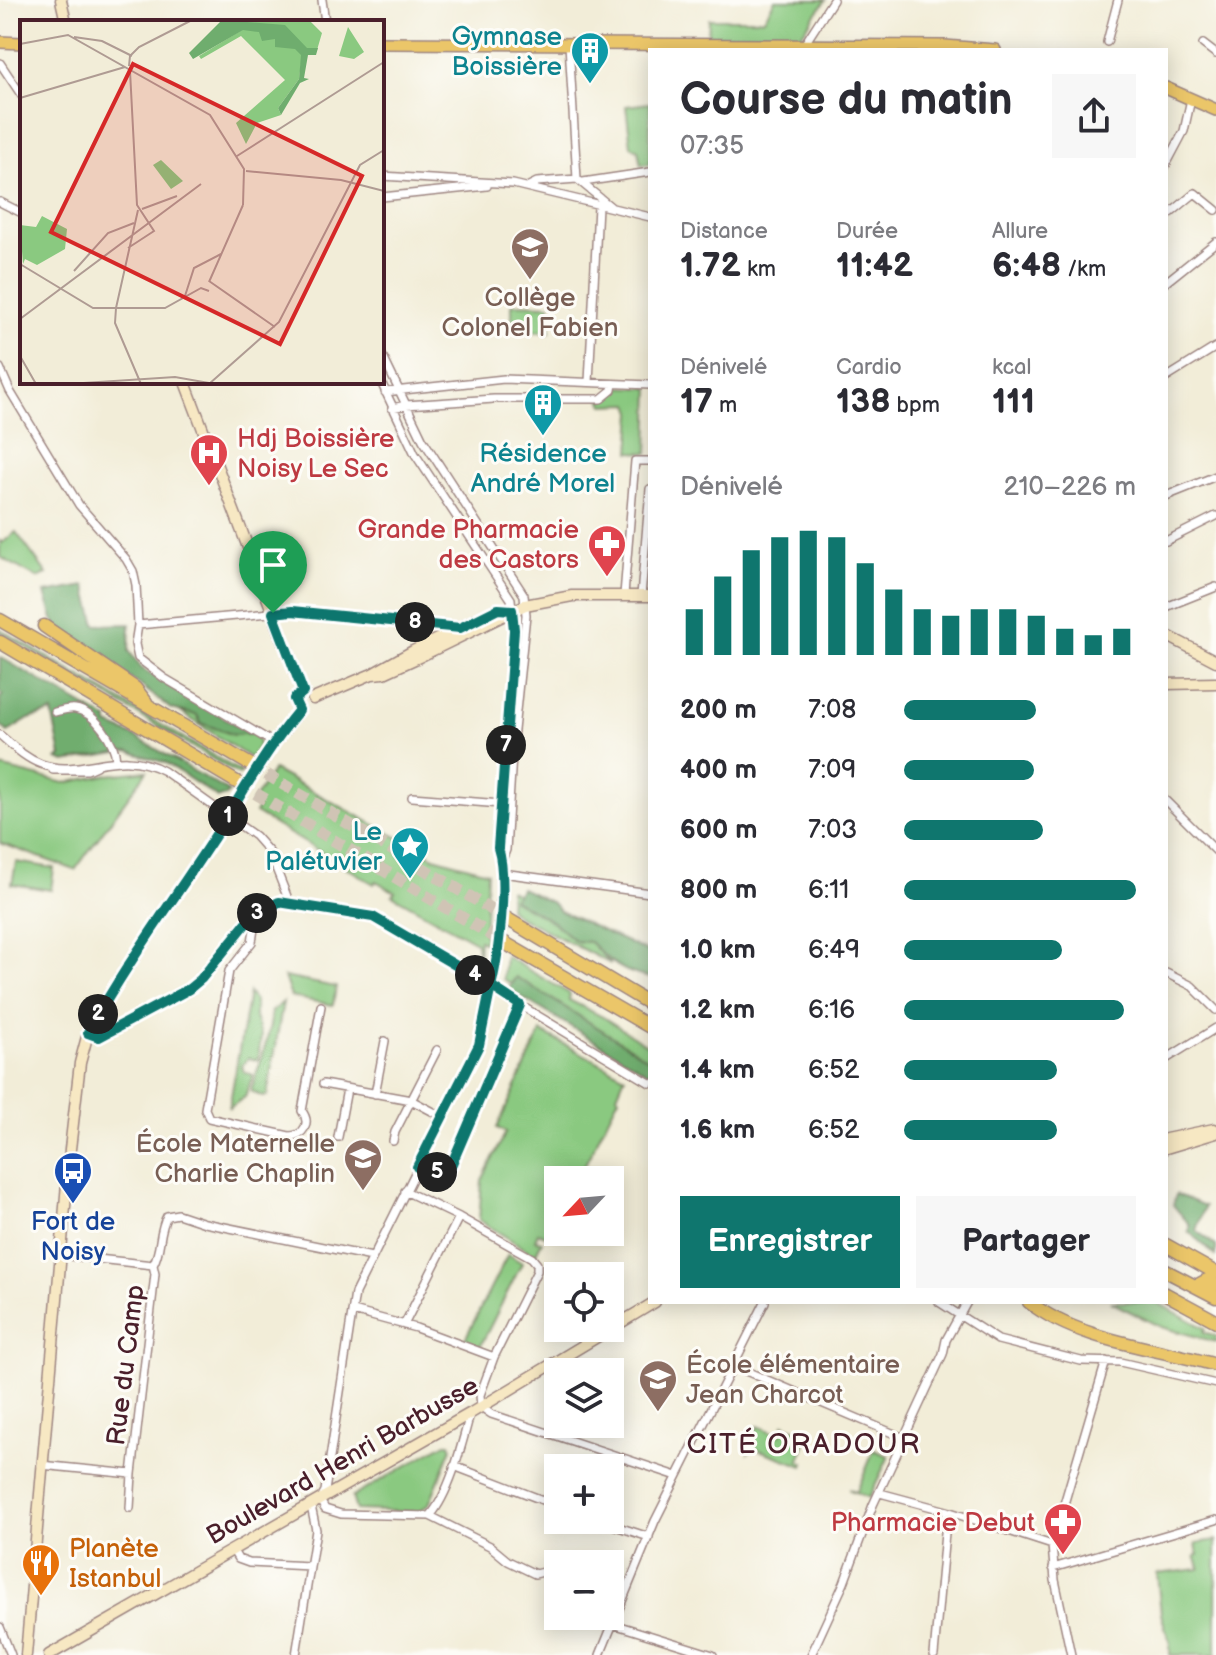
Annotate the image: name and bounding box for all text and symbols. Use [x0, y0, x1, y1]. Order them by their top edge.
inset map [20, 20, 384, 384]
place label: Gymnase Boissière [452, 22, 562, 83]
building icon: Gymnase Boissière [569, 30, 611, 85]
text: Course du matin [680, 74, 1012, 127]
button: share [1052, 74, 1136, 158]
text: 07:35 [680, 131, 744, 162]
text: Distance [680, 218, 768, 245]
text: Durée [836, 218, 898, 245]
text: Allure [992, 218, 1048, 245]
school or university icon: Collège Colonel Fabien [509, 226, 551, 281]
text: 1.72 [680, 245, 741, 286]
text: 11:42 [836, 245, 913, 286]
text: 6:48 [992, 245, 1061, 286]
text: km [741, 256, 776, 283]
text: /km [1061, 256, 1106, 283]
place label: Collège Colonel Fabien [442, 283, 618, 344]
text: Dénivelé [680, 354, 767, 381]
text: Cardio [836, 354, 902, 381]
text: kcal [992, 354, 1031, 381]
text: 17 [680, 381, 713, 422]
text: 138 [836, 381, 891, 422]
text: 111 [992, 381, 1035, 422]
building icon: Résidence André Morel [522, 382, 564, 437]
text: m [713, 392, 737, 419]
text: bpm [891, 392, 940, 419]
place label: Hdj Boissière Noisy Le Sec [237, 424, 395, 485]
hospital icon: Hdj Boissière Noisy Le Sec [188, 432, 230, 487]
place label: Résidence André Morel [471, 439, 615, 500]
text: Dénivelé [680, 472, 783, 503]
text: 210–226 m [1003, 472, 1136, 503]
place label: Grande Pharmacie des Castors [358, 515, 579, 576]
pharmacy icon: Grande Pharmacie des Castors [586, 523, 628, 578]
pin [239, 531, 307, 613]
icon: arrive [251, 543, 295, 587]
pin: 8 [395, 602, 435, 642]
text: 8 [408, 608, 422, 635]
text: 200 m [680, 695, 757, 726]
text: 7:08 [808, 695, 856, 726]
pin: 7 [486, 725, 526, 765]
text: 7 [500, 731, 512, 758]
text: 400 m [680, 755, 757, 786]
text: 7:09 [808, 755, 856, 786]
pin: 1 [208, 796, 248, 836]
text: 1 [223, 802, 233, 829]
text: 600 m [680, 815, 757, 846]
text: 7:03 [808, 815, 857, 846]
place label: Le Palétuvier [265, 817, 383, 878]
place icon: Le Palétuvier [389, 825, 431, 880]
text: 800 m [680, 875, 757, 906]
text: 6:11 [808, 875, 849, 906]
pin: 3 [237, 893, 277, 933]
text: 3 [251, 899, 263, 926]
text: 1.0 km [680, 935, 756, 966]
text: 6:49 [808, 935, 860, 966]
pin: 4 [455, 955, 495, 995]
text: 4 [469, 961, 481, 988]
pin: 2 [78, 994, 118, 1034]
text: 1.2 km [680, 995, 755, 1026]
text: 6:16 [808, 995, 855, 1026]
text: 2 [91, 1000, 105, 1027]
text: 1.4 km [680, 1055, 755, 1086]
text: 6:52 [808, 1055, 859, 1086]
text: 1.6 km [680, 1115, 755, 1146]
text: 6:52 [808, 1115, 859, 1146]
place label: École Maternelle Charlie Chaplin [136, 1128, 335, 1190]
school or university icon: École Maternelle Charlie Chaplin [342, 1137, 384, 1192]
bus stop icon: Fort de Noisy [52, 1150, 94, 1205]
pin: 5 [417, 1152, 457, 1192]
text: 5 [431, 1158, 443, 1185]
north arrow [544, 1166, 624, 1246]
map controls [544, 1166, 624, 1630]
button: Enregistrer [680, 1196, 900, 1288]
button: Partager [916, 1196, 1136, 1288]
place label: Fort de Noisy [31, 1207, 115, 1268]
button: locate [544, 1262, 624, 1342]
street label: Rue du Camp [101, 1283, 152, 1447]
place label: École élémentaire Jean Charcot [686, 1349, 900, 1411]
button: layers [544, 1358, 624, 1438]
school or university icon: École élémentaire Jean Charcot [637, 1358, 679, 1413]
street label: Boulevard Henri Barbusse [201, 1371, 484, 1552]
district label: CITÉ ORADOUR [686, 1427, 922, 1461]
button: + [544, 1454, 624, 1534]
pharmacy icon: Pharmacie Debut [1042, 1501, 1084, 1556]
place label: Pharmacie Debut [831, 1508, 1035, 1539]
place label: Planète Istanbul [69, 1534, 161, 1595]
restaurant icon: Planète Istanbul [20, 1542, 62, 1597]
button: − [544, 1550, 624, 1630]

